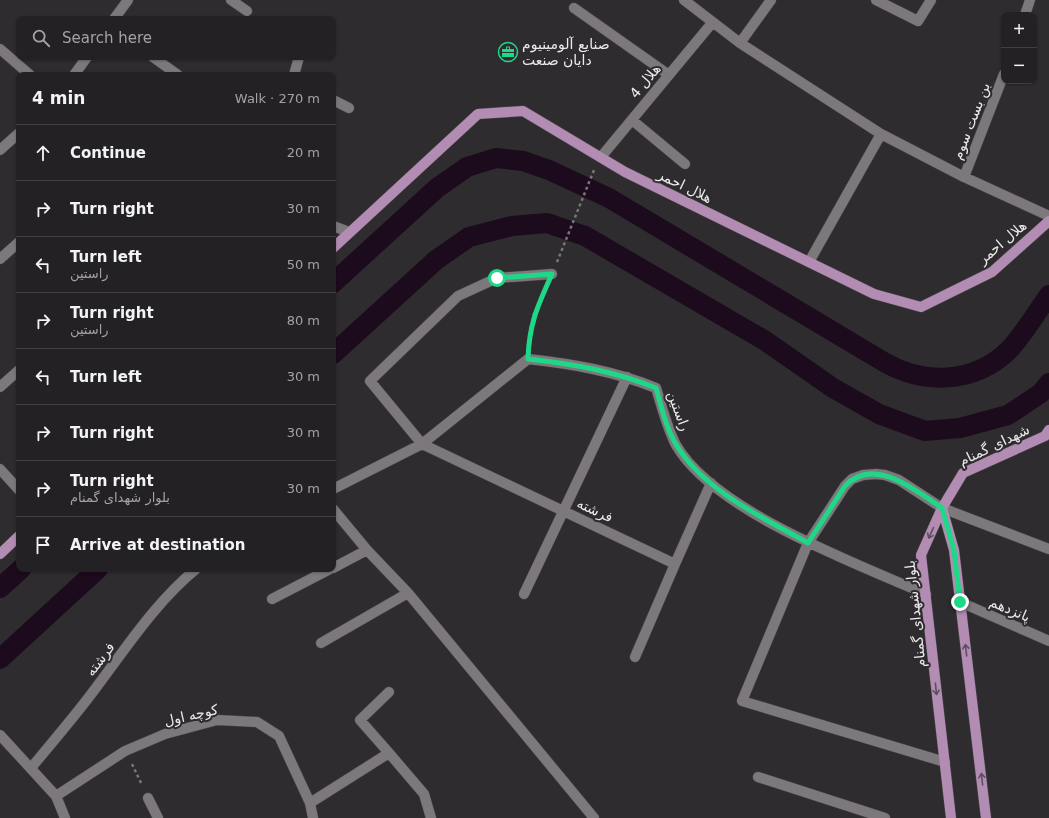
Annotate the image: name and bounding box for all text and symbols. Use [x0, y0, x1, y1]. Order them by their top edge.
map controls [1001, 12, 1037, 84]
button: + [1001, 12, 1037, 48]
search box [16, 16, 336, 60]
icon: search [30, 27, 52, 49]
text: Search here [62, 29, 152, 47]
place label: صنايع آلومینیوم دایان صنعت [522, 36, 610, 68]
office icon: صنايع آلومینیوم دایان صنعت [497, 41, 519, 63]
button: − [1001, 48, 1037, 84]
street label: هلال 4 [626, 61, 664, 101]
street label: بن بست سوم [949, 80, 994, 162]
text: 4 min [32, 88, 85, 108]
text: Walk · 270 m [235, 91, 320, 106]
icon: ahead [32, 142, 54, 164]
text: Continue [70, 144, 146, 162]
text: 20 m [287, 145, 320, 160]
street label: هلال احمر [654, 165, 715, 207]
icon: right [32, 198, 54, 220]
text: Turn right [70, 200, 154, 218]
text: 30 m [287, 201, 320, 216]
street label: هلال احمر [974, 217, 1030, 268]
text: Turn left [70, 248, 142, 266]
icon: left [32, 254, 54, 276]
text: 50 m [287, 257, 320, 272]
text: راستین [70, 266, 109, 281]
route start [488, 269, 506, 287]
text: Turn right [70, 304, 154, 322]
icon: right [32, 310, 54, 332]
text: 80 m [287, 313, 320, 328]
text: راستین [70, 322, 109, 337]
icon: left [32, 366, 54, 388]
text: Turn left [70, 368, 142, 386]
text: 30 m [287, 369, 320, 384]
street label: راستین [663, 389, 694, 434]
street label: شهدای گمنام [956, 421, 1032, 470]
icon: right [32, 422, 54, 444]
text: Turn right [70, 424, 154, 442]
text: 30 m [287, 425, 320, 440]
text: Turn right [70, 472, 154, 490]
icon: right [32, 478, 54, 500]
text: 30 m [287, 481, 320, 496]
text: بلوار شهدای گمنام [70, 490, 170, 505]
street label: فرشته [574, 495, 616, 526]
one-way arrow [927, 527, 934, 539]
icon: arrive [32, 534, 54, 556]
text: Arrive at destination [70, 536, 245, 554]
street label: بلوار شهدای گمنام [901, 560, 930, 668]
route end [951, 593, 969, 611]
street label: پانزدهم [987, 593, 1033, 626]
street label: فرشته [82, 639, 119, 680]
one-way arrow [962, 644, 970, 657]
one-way arrow [933, 682, 940, 695]
street label: کوچه اول [162, 701, 220, 730]
one-way arrow [978, 773, 986, 786]

